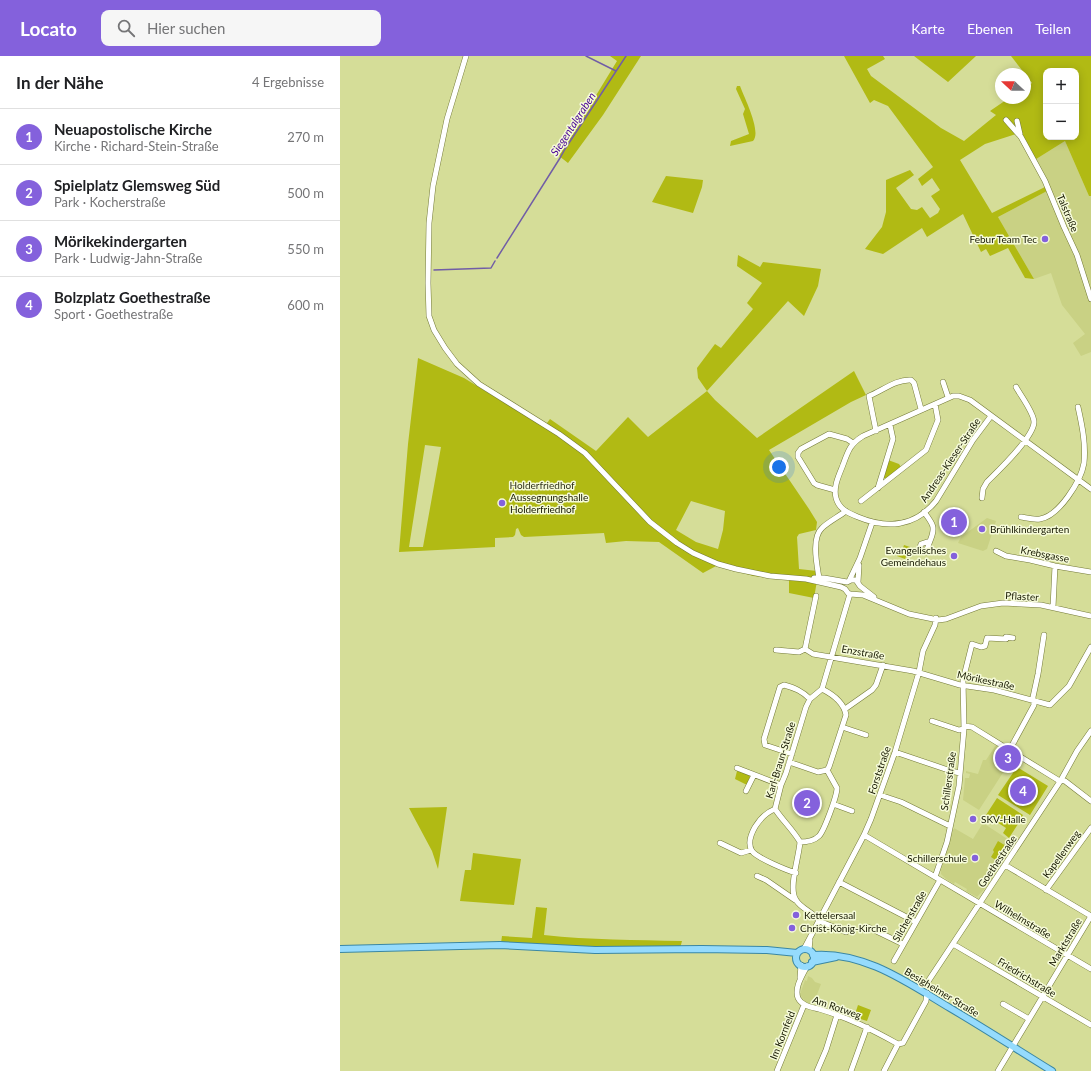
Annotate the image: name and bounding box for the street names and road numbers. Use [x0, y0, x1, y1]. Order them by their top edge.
street label: Talstraße [1055, 192, 1081, 234]
street label: Andreas-Kieser-Straße [917, 416, 983, 504]
street label: Krebsgasse [1020, 543, 1070, 565]
street label: Pflaster [1005, 589, 1039, 603]
street label: Enzstraße [841, 642, 885, 662]
street label: Mörikestraße [956, 668, 1016, 692]
street label: Karl-Braun-Straße [763, 720, 797, 800]
street label: Forststraße [865, 744, 893, 796]
street label: Schillerstraße [938, 751, 958, 811]
street label: Kapellenweg [1040, 828, 1082, 880]
street label: Goethestraße [975, 833, 1019, 889]
street label: Silcherstraße [890, 888, 928, 944]
street label: Wilhelmstraße [992, 897, 1054, 941]
street label: Marktstraße [1046, 916, 1084, 968]
street label: Friedrichstraße [996, 955, 1058, 999]
street label: Besigheimer Straße [903, 965, 981, 1019]
street label: Am Rotweg [811, 993, 863, 1021]
street label: Im Kornfeld [767, 1009, 797, 1061]

